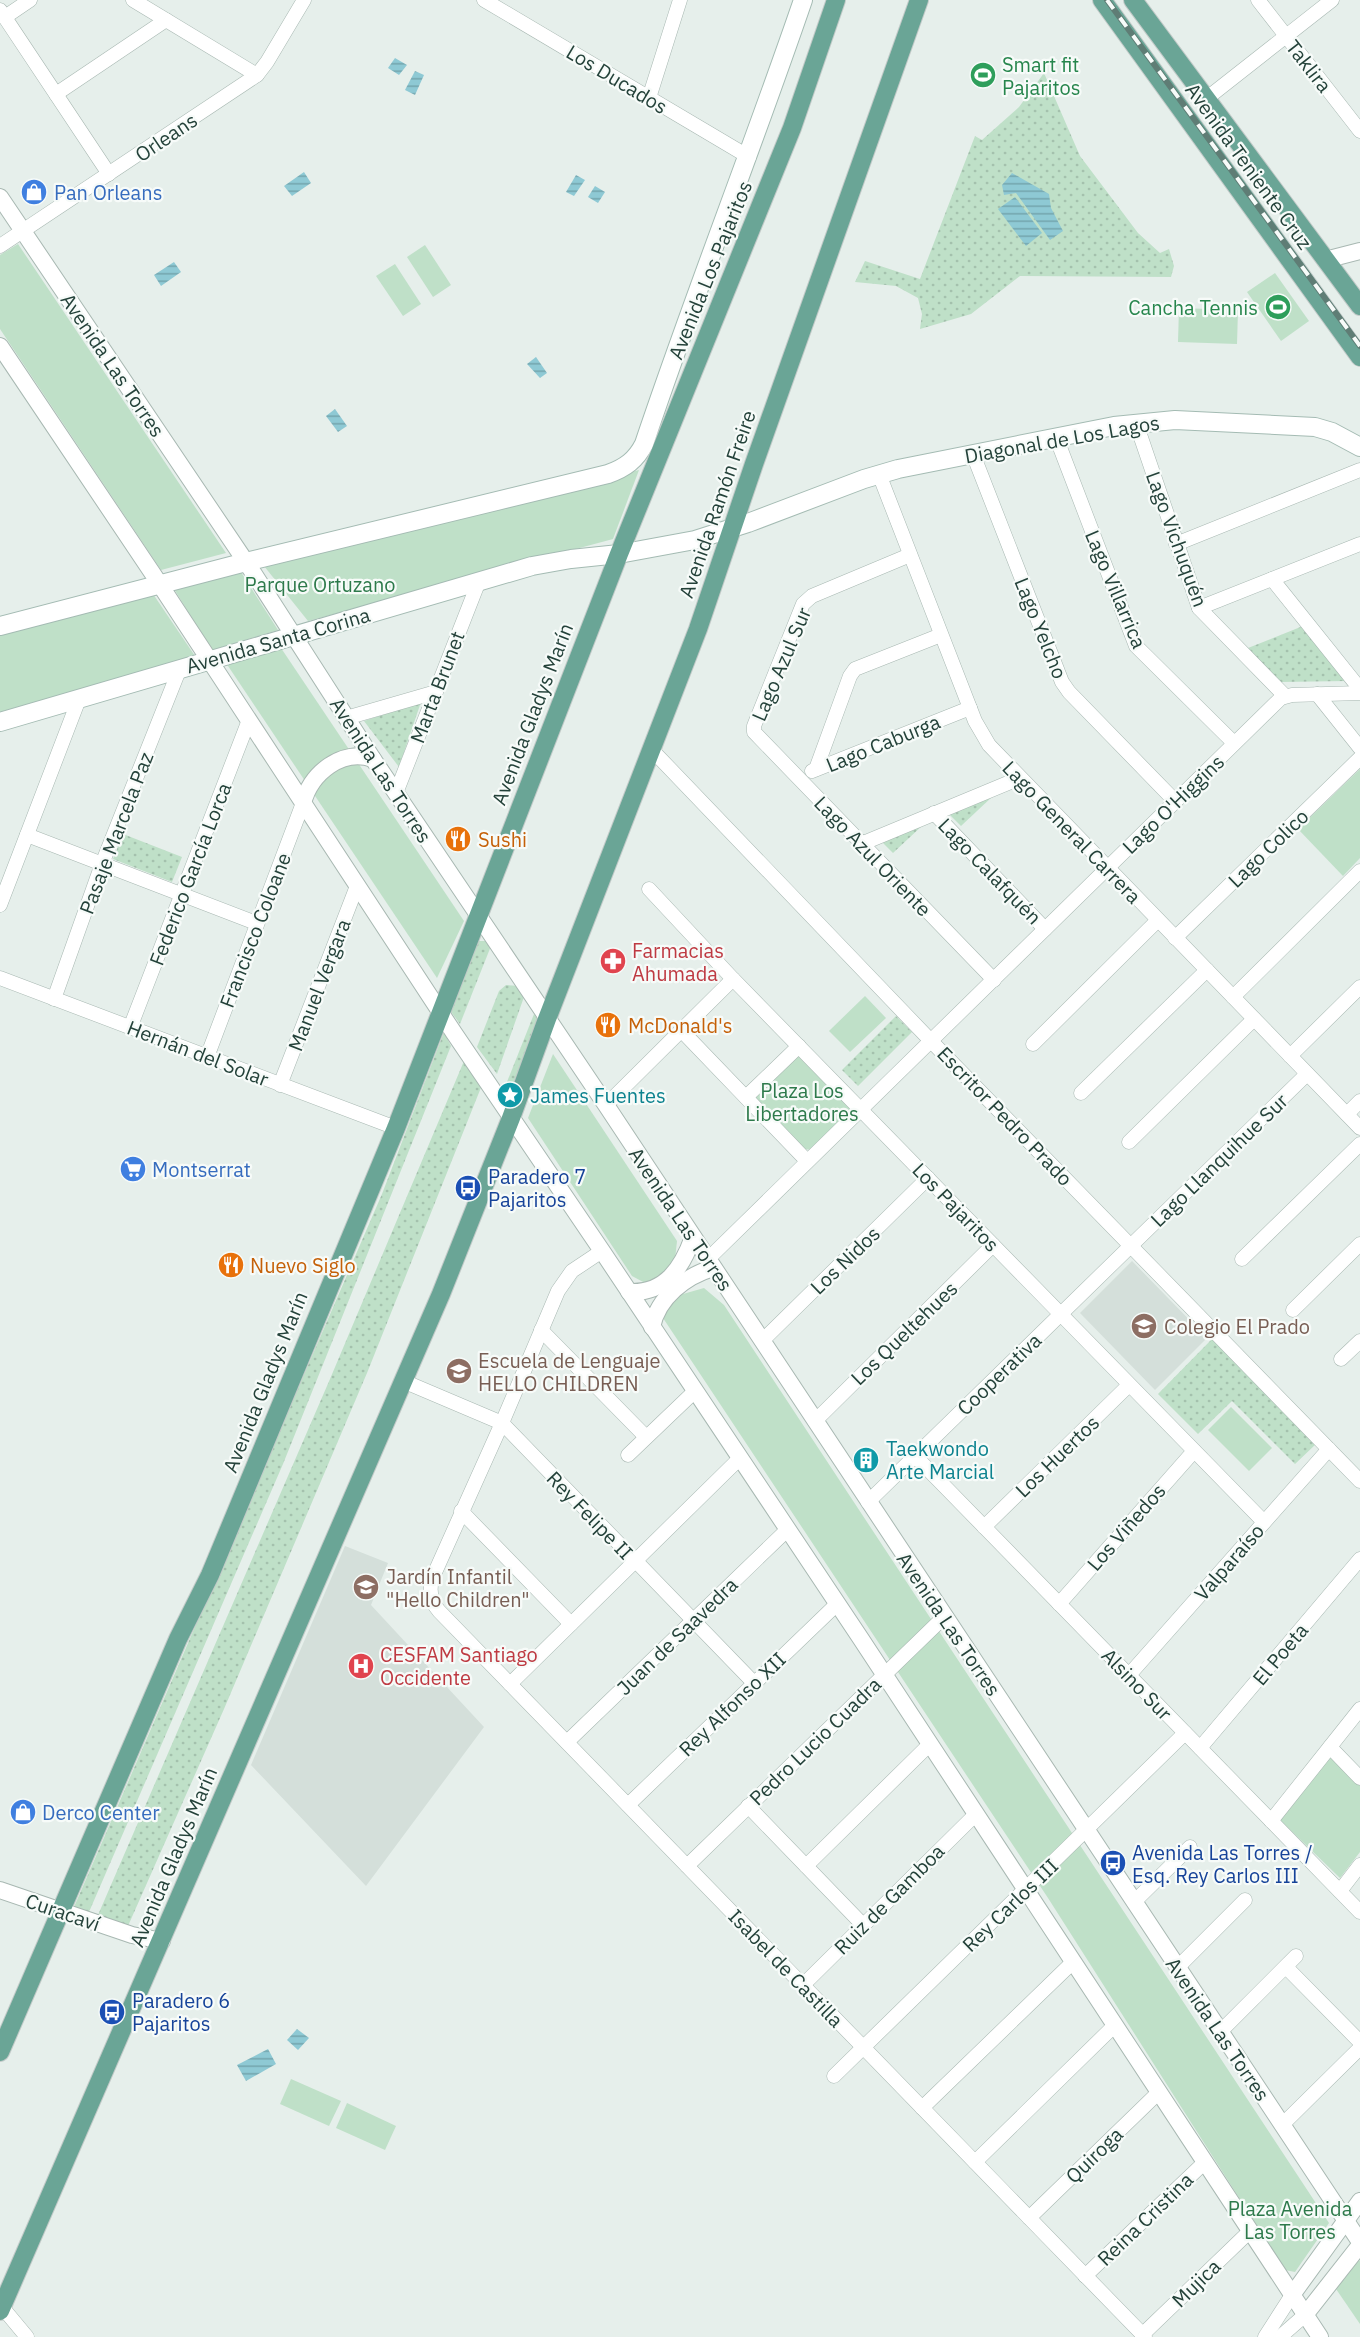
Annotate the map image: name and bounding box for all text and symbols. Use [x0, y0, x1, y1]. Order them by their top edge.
street label: Taklira [1280, 34, 1338, 98]
street label: Los Ducados [561, 38, 673, 120]
place label: Smart fit Pajaritos [1002, 51, 1081, 101]
sports icon: Smart fit Pajaritos [968, 60, 998, 90]
street label: Avenida Teniente Cruz [1180, 77, 1318, 255]
street label: Orleans [130, 106, 202, 168]
shop icon: Pan Orleans [19, 177, 49, 207]
street label: Avenida Los Pajaritos [662, 177, 758, 363]
place label: Pan Orleans [54, 179, 162, 206]
street label: Avenida Las Torres [55, 288, 171, 442]
sports icon: Cancha Tennis [1263, 292, 1293, 322]
place label: Cancha Tennis [1128, 294, 1258, 321]
street label: Avenida Ramón Freire [672, 407, 762, 601]
street label: Diagonal de Los Lagos [962, 409, 1162, 469]
street label: Lago Vichuquén [1140, 468, 1214, 610]
street label: Lago Villarrica [1079, 526, 1153, 653]
park label: Parque Ortuzano [245, 571, 395, 598]
street label: Lago Yelcho [1008, 573, 1074, 683]
street label: Avenida Santa Corina [183, 601, 374, 679]
street label: Lago Azul Sur [745, 603, 817, 725]
street label: Avenida Gladys Marín [485, 619, 579, 809]
street label: Marta Brunet [403, 627, 471, 747]
street label: Avenida Las Torres [324, 692, 438, 848]
street label: Lago Caburga [822, 708, 945, 778]
street label: Pasaje Marcela Paz [73, 748, 159, 918]
street label: Lago O'Higgins [1116, 748, 1230, 860]
street label: Lago General Carrera [997, 755, 1148, 910]
street label: Federico García Lorca [143, 778, 237, 969]
street label: Lago Azul Oriente [809, 790, 937, 922]
street label: Lago Colico [1222, 803, 1314, 893]
street label: Lago Calafquén [932, 812, 1048, 930]
restaurant icon: Sushi [443, 824, 473, 854]
place label: Sushi [478, 826, 527, 853]
street label: Francisco Coloane [213, 849, 297, 1011]
street label: Manuel Vergara [281, 915, 357, 1055]
place label: Farmacias Ahumada [632, 937, 724, 987]
pharmacy icon: Farmacias Ahumada [598, 946, 628, 976]
restaurant icon: McDonald's [593, 1010, 623, 1040]
place label: McDonald's [628, 1012, 733, 1039]
street label: Hernán del Solar [123, 1014, 273, 1092]
street label: Escritor Pedro Prado [931, 1040, 1079, 1192]
park label: Plaza Los Libertadores [745, 1077, 859, 1127]
place icon: James Fuentes [495, 1080, 525, 1110]
place label: James Fuentes [530, 1082, 666, 1109]
street label: Lago Llanquihue Sur [1144, 1087, 1294, 1233]
street label: Avenida Las Torres [623, 1142, 739, 1296]
supermarket icon: Montserrat [118, 1154, 148, 1184]
place label: Montserrat [152, 1156, 251, 1183]
street label: Los Pajaritos [907, 1157, 1005, 1257]
place label: Paradero 7 Pajaritos [488, 1163, 586, 1213]
bus stop icon: Paradero 7 Pajaritos [453, 1173, 483, 1203]
street label: Los Nidos [804, 1220, 886, 1300]
restaurant icon: Nuevo Siglo [216, 1250, 246, 1280]
place label: Nuevo Siglo [250, 1252, 356, 1279]
street label: Los Queltehues [845, 1275, 963, 1391]
street label: Avenida Gladys Marín [216, 1287, 314, 1477]
school or university icon: Colegio El Prado [1129, 1311, 1159, 1341]
place label: Colegio El Prado [1164, 1313, 1310, 1340]
street label: Cooperativa [951, 1327, 1047, 1421]
place label: Escuela de Lenguaje HELLO CHILDREN [478, 1347, 661, 1397]
school or university icon: Escuela de Lenguaje HELLO CHILDREN [444, 1356, 474, 1386]
street label: Los Huertos [1009, 1409, 1105, 1503]
place label: Taekwondo Arte Marcial [886, 1435, 994, 1485]
building icon: Taekwondo Arte Marcial [851, 1445, 881, 1475]
street label: Rey Felipe II [541, 1465, 639, 1565]
street label: Los Viñedos [1081, 1478, 1171, 1576]
street label: Valparaíso [1188, 1518, 1270, 1606]
street label: Avenida Las Torres [891, 1547, 1007, 1701]
place label: Jardín Infantil "Hello Children" [386, 1563, 530, 1613]
street label: Juan de Saavedra [611, 1571, 744, 1701]
school or university icon: Jardín Infantil "Hello Children" [351, 1572, 381, 1602]
street label: El Poeta [1246, 1617, 1314, 1691]
place label: CESFAM Santiago Occidente [380, 1641, 538, 1691]
street label: Alsino Sur [1096, 1642, 1178, 1726]
street label: Rey Alfonso XII [673, 1646, 791, 1762]
hospital icon: CESFAM Santiago Occidente [346, 1651, 376, 1681]
street label: Pedro Lucio Cuadra [743, 1671, 887, 1811]
street label: Avenida Gladys Marín [123, 1763, 223, 1951]
shop icon: Derco Center [8, 1797, 38, 1827]
place label: Derco Center [42, 1799, 160, 1826]
street label: Ruiz de Gamboa [828, 1838, 950, 1960]
place label: Avenida Las Torres / Esq. Rey Carlos III [1132, 1839, 1313, 1889]
bus stop icon: Avenida Las Torres / Esq. Rey Carlos III [1098, 1848, 1128, 1878]
street label: Rey Carlos III [956, 1852, 1064, 1958]
street label: Curacaví [22, 1887, 104, 1937]
street label: Isabel de Castilla [723, 1903, 850, 2033]
street label: Avenida Las Torres [1160, 1952, 1276, 2106]
place label: Paradero 6 Pajaritos [132, 1987, 230, 2037]
bus stop icon: Paradero 6 Pajaritos [97, 1997, 127, 2027]
street label: Quiroga [1059, 2121, 1129, 2189]
street label: Reina Cristina [1091, 2166, 1199, 2272]
park label: Plaza Avenida Las Torres [1228, 2195, 1353, 2245]
street label: Mujica [1166, 2253, 1227, 2313]

